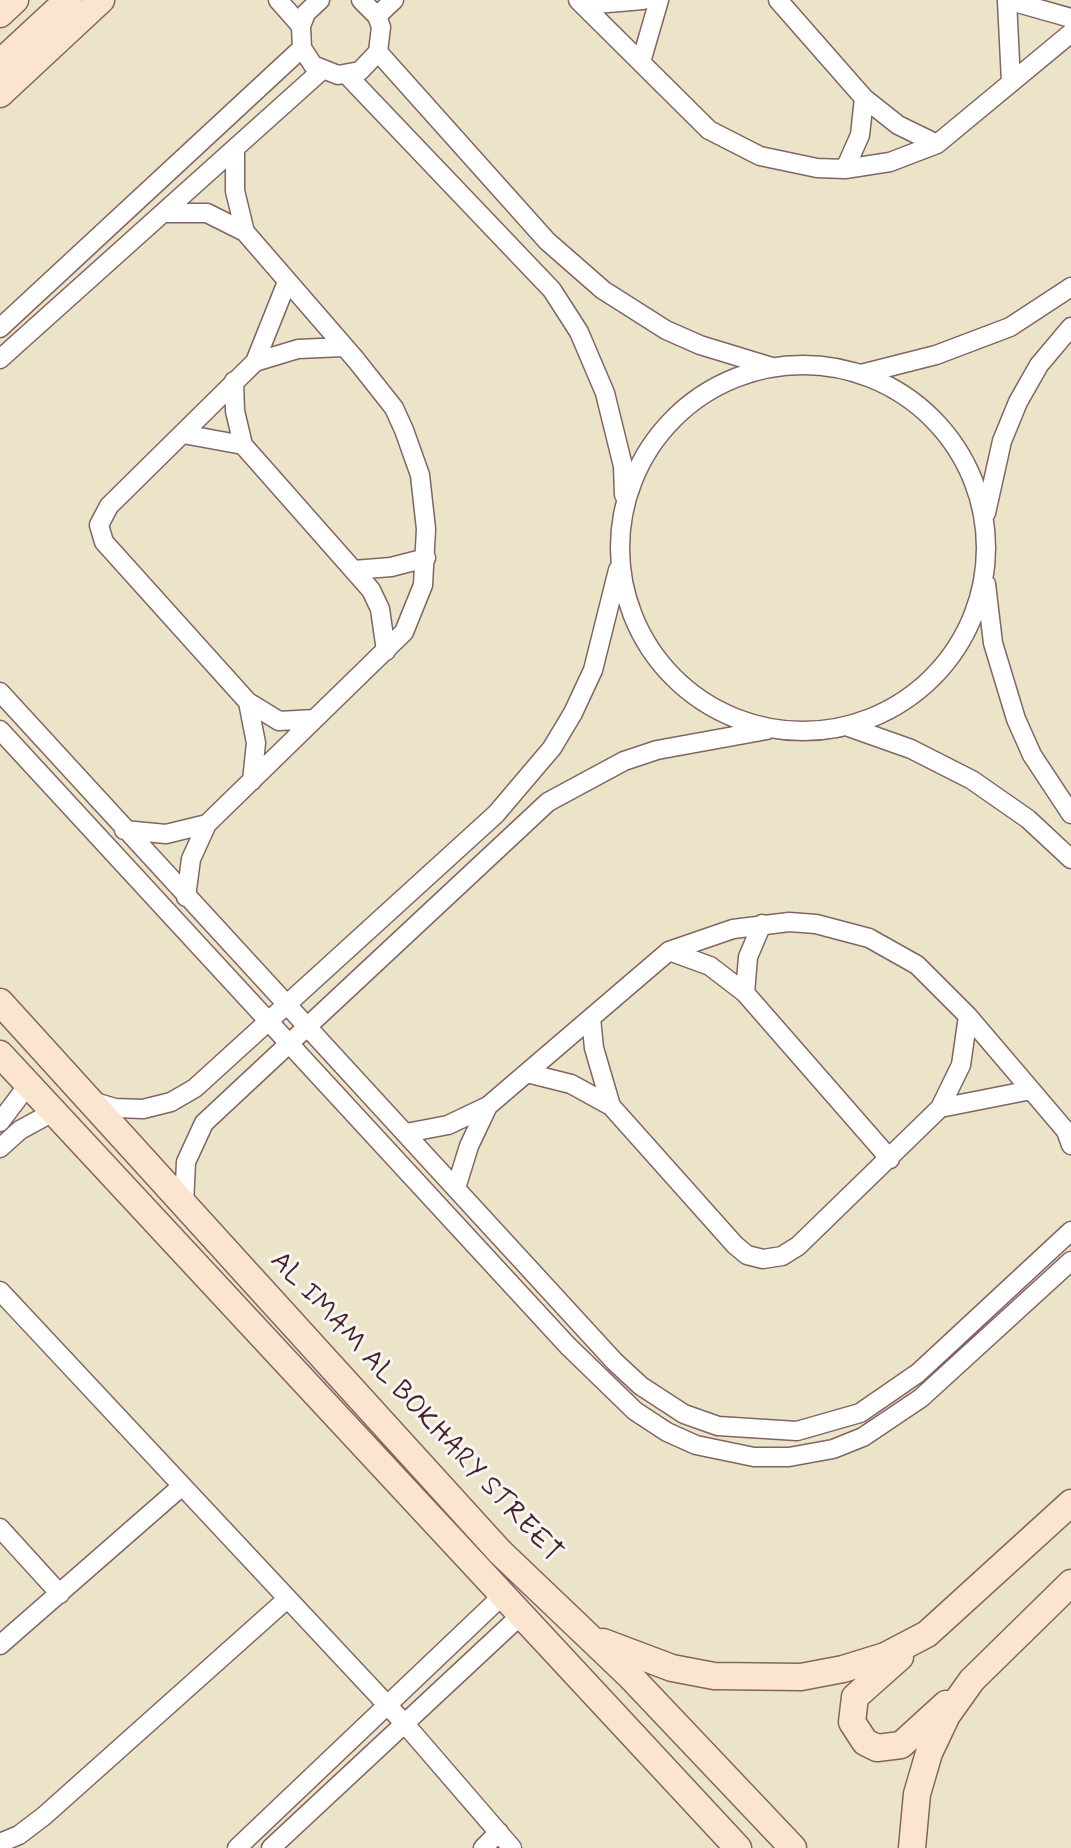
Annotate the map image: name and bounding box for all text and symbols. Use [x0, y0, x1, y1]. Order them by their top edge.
street label: AL IMAM AL BOKHARY STREET [262, 1245, 568, 1571]

